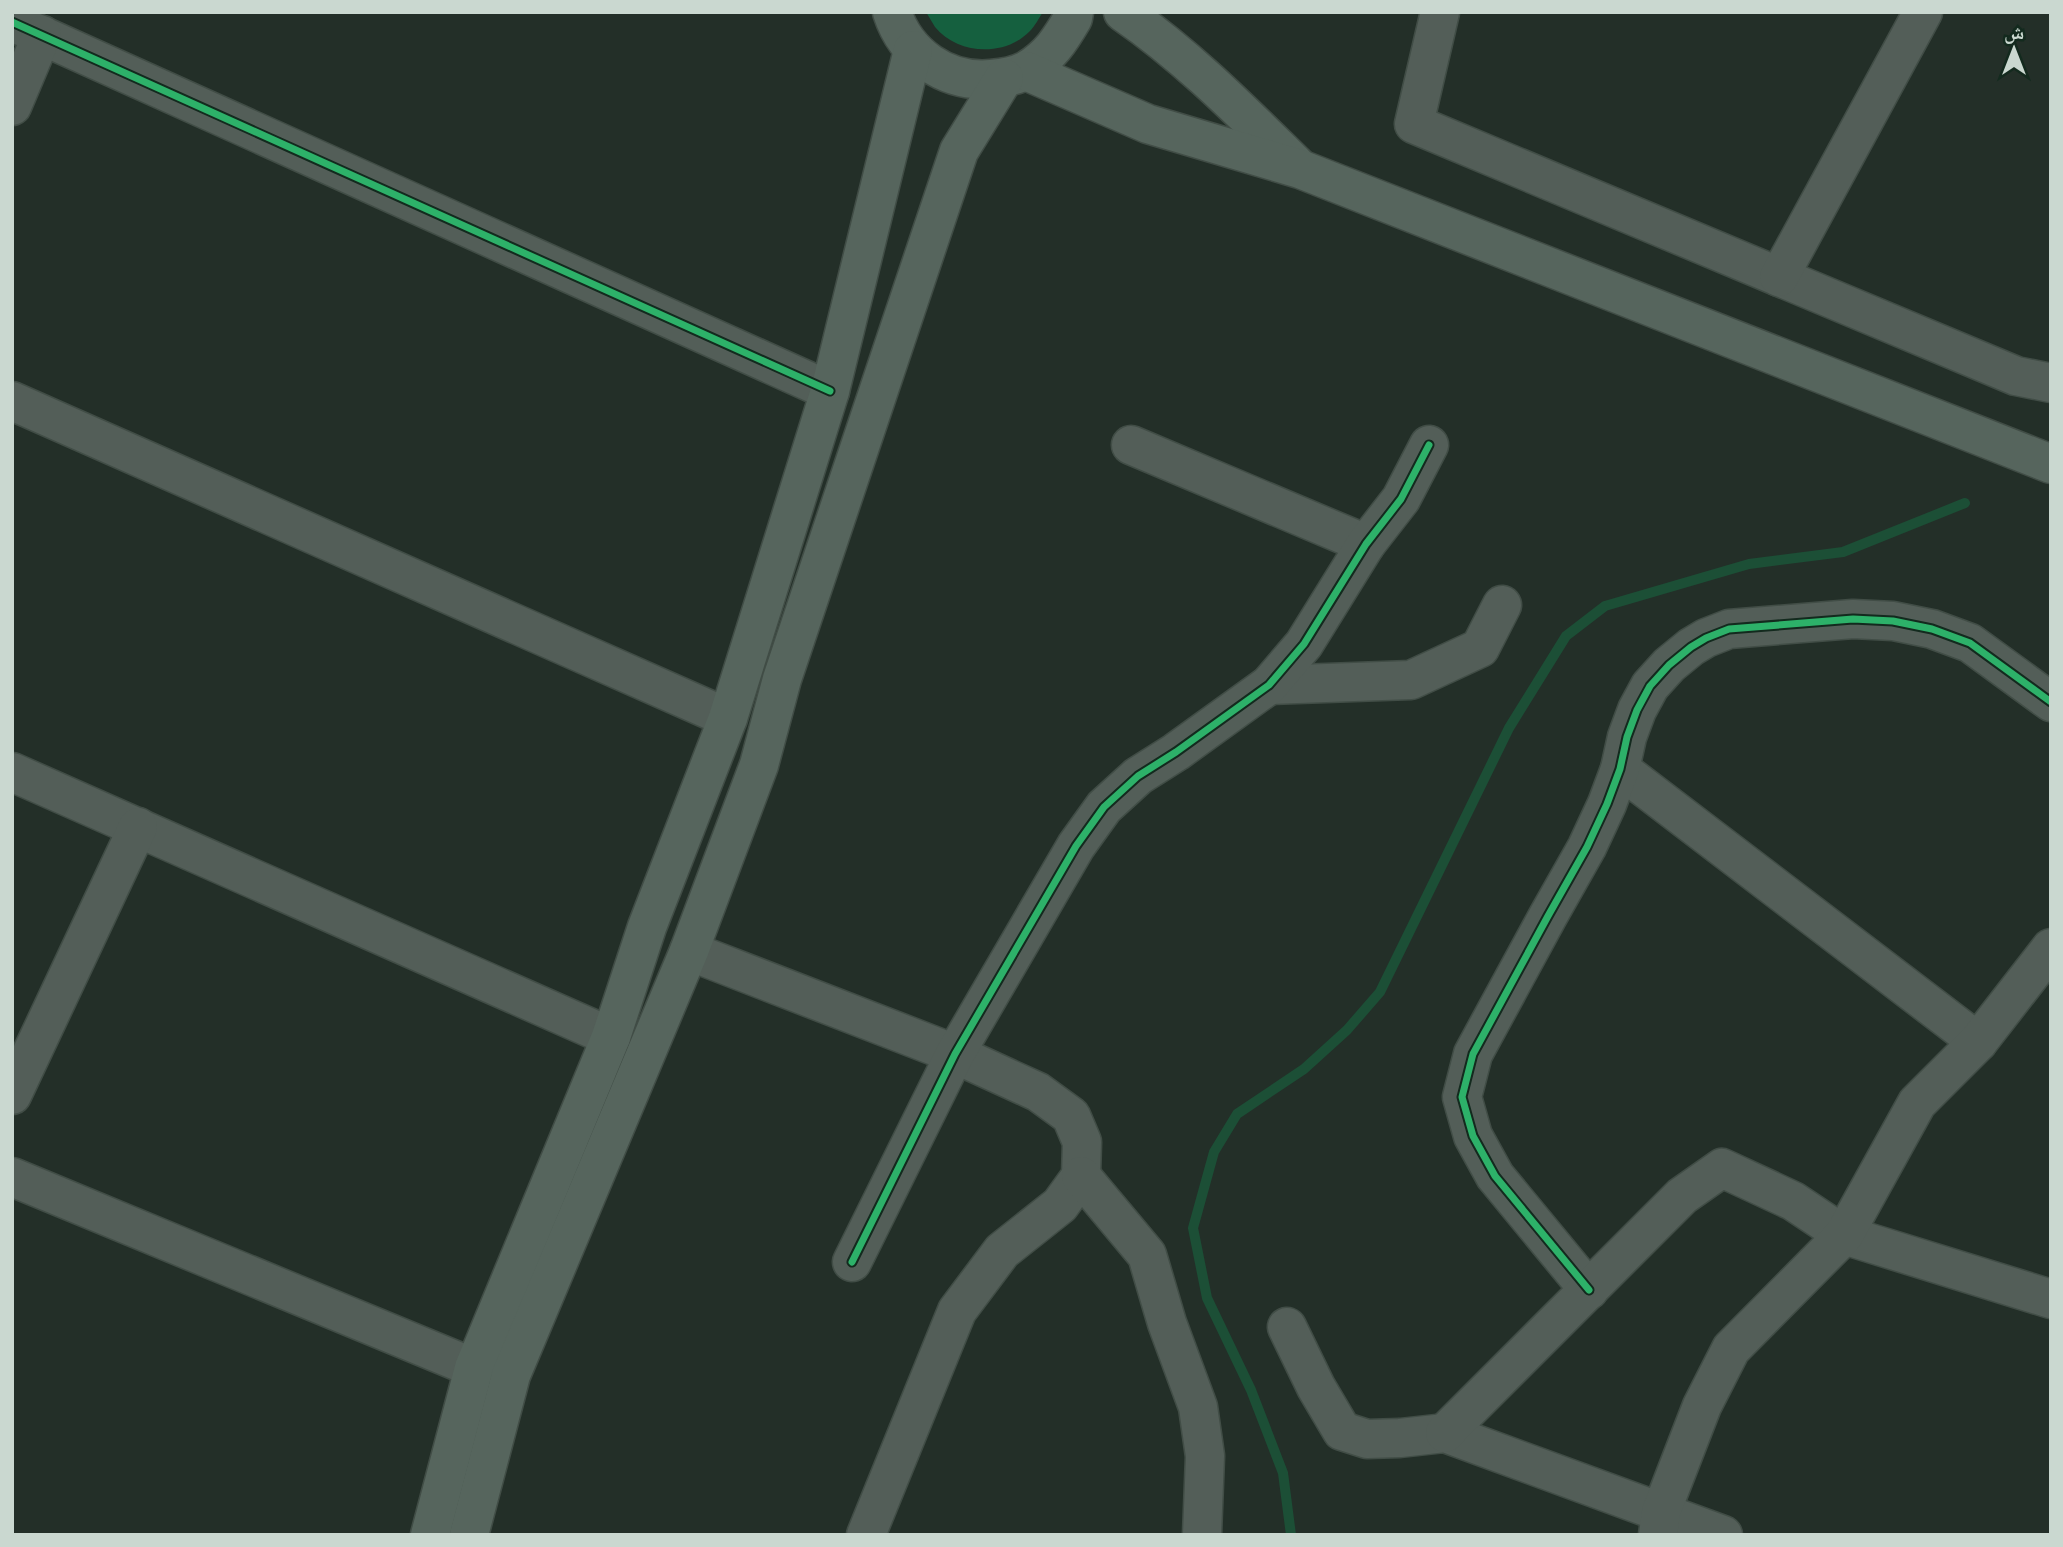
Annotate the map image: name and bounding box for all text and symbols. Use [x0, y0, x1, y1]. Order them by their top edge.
north arrow [1979, 14, 2049, 84]
text: ش [2004, 19, 2024, 51]

